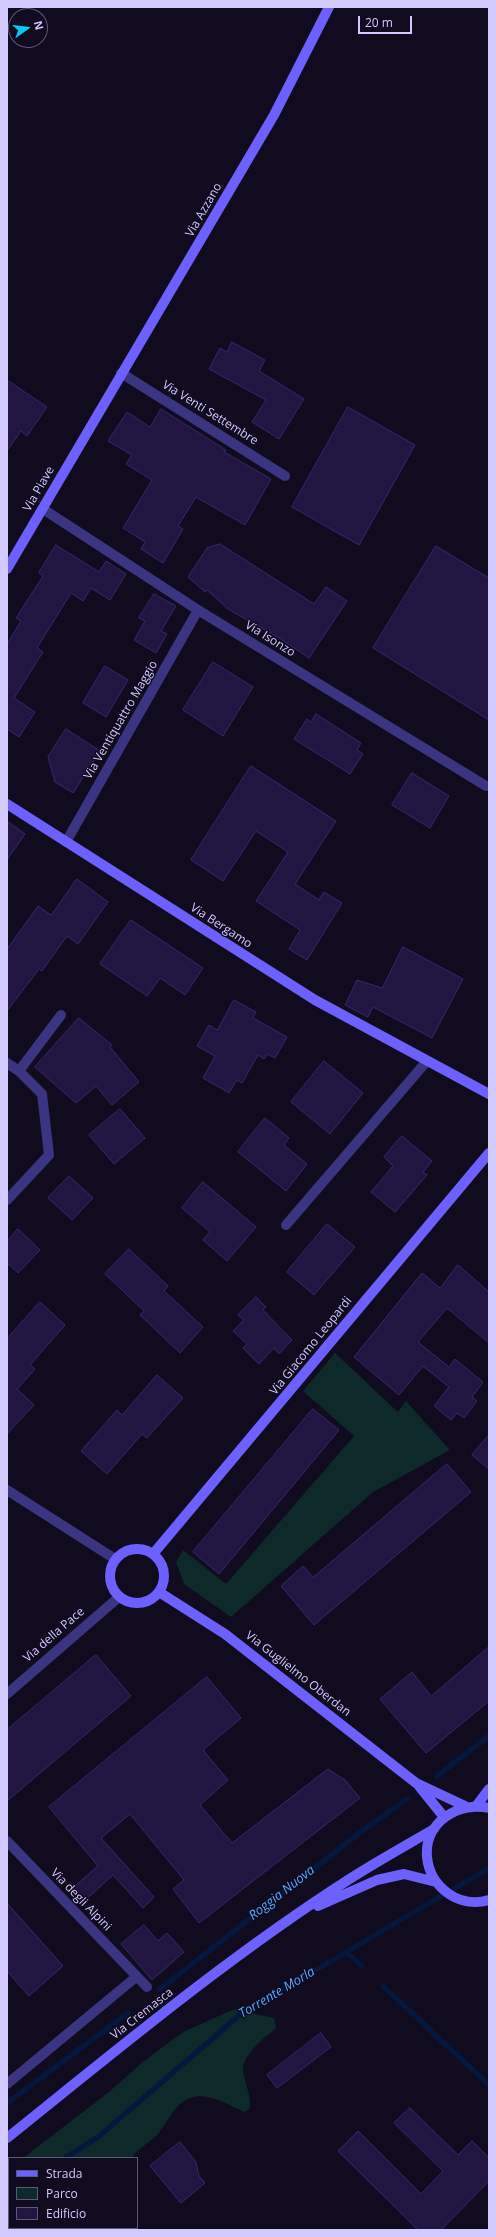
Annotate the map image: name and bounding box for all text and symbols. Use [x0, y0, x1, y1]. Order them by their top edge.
north arrow [8, 8, 48, 48]
scale bar [360, 8, 414, 34]
text: 20 m [365, 14, 393, 31]
text: N [31, 19, 48, 31]
street label: Via Azzano [183, 180, 225, 240]
street label: Via Venti Settembre [159, 378, 261, 448]
street label: Via Piave [20, 464, 58, 514]
street label: Via Isonzo [242, 618, 298, 660]
street label: Via Ventiquattro Maggio [81, 658, 161, 782]
street label: Via Bergamo [187, 901, 255, 951]
street label: Via Giacomo Leopardi [267, 1294, 355, 1398]
street label: Via della Pace [20, 1605, 88, 1665]
street label: Via Guglielmo Oberdan [243, 1628, 353, 1720]
water label: Roggia Nuova [246, 1862, 318, 1924]
street label: Via degli Alpini [48, 1866, 114, 1934]
water label: Torrente Morla [236, 1964, 318, 2022]
street label: Via Cremasca [108, 1985, 176, 2043]
legend [8, 2157, 138, 2229]
text: Strada [46, 2165, 82, 2182]
text: Parco [46, 2185, 78, 2202]
text: Edificio [46, 2205, 86, 2222]

